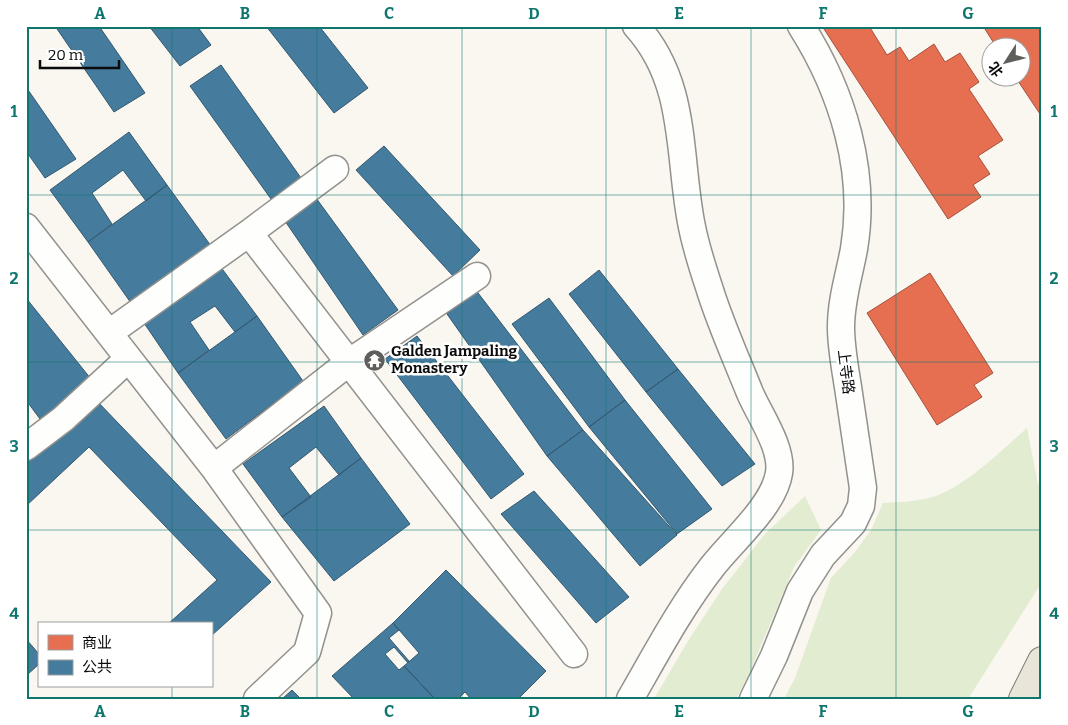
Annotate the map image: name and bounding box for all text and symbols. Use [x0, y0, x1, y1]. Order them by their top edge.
text: A [94, 4, 106, 23]
text: B [240, 4, 250, 23]
text: C [384, 4, 394, 23]
text: D [528, 4, 540, 23]
text: E [674, 4, 684, 23]
text: F [819, 4, 828, 23]
text: G [962, 4, 974, 23]
scale bar [40, 38, 119, 70]
north arrow [980, 38, 1030, 88]
text: 20 m [48, 46, 84, 64]
text: 北 [985, 59, 1007, 80]
text: 1 [11, 102, 18, 121]
text: 1 [1051, 102, 1058, 121]
text: 2 [9, 269, 19, 288]
text: 2 [1049, 269, 1059, 288]
place label: Galden Jampaling Monastery [391, 342, 518, 377]
temple icon: Galden Jampaling Monastery [363, 348, 387, 372]
street label: 上寺路 [834, 349, 858, 395]
text: 3 [9, 437, 19, 456]
text: 3 [1049, 437, 1059, 456]
text: 4 [9, 604, 19, 623]
text: 4 [1049, 604, 1059, 623]
legend [38, 622, 212, 688]
text: 商业 [82, 634, 112, 652]
text: 公共 [82, 658, 112, 676]
text: A [94, 702, 106, 721]
text: B [240, 702, 250, 721]
text: C [384, 702, 394, 721]
text: D [528, 702, 540, 721]
text: E [674, 702, 684, 721]
text: F [819, 702, 828, 721]
text: G [962, 702, 974, 721]

